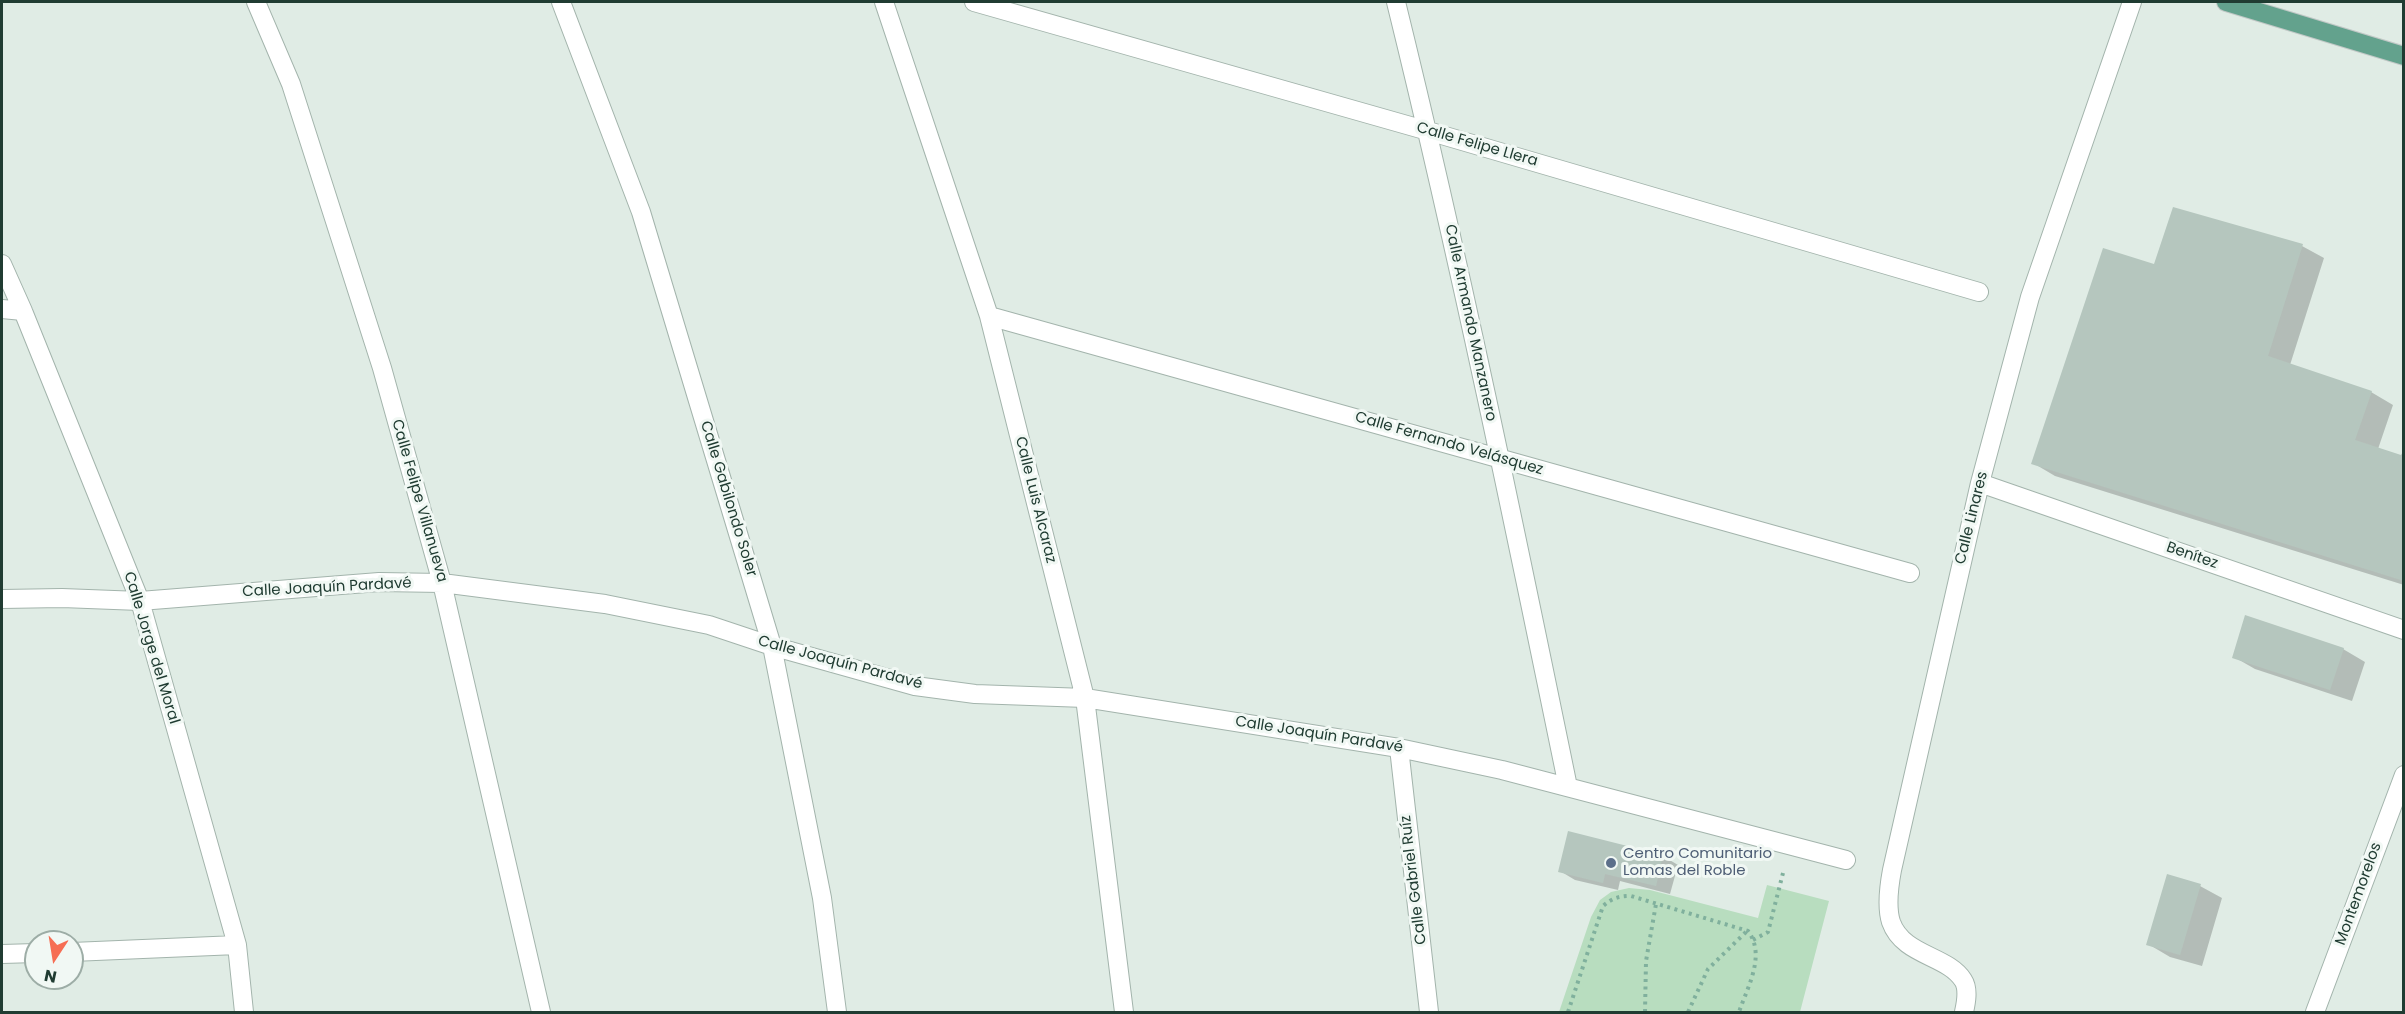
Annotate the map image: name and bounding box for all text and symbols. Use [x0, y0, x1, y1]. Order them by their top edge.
street label: Calle Felipe Llera [1414, 119, 1540, 171]
street label: Calle Armando Manzanero [1440, 223, 1500, 423]
street label: Calle Fernando Velásquez [1353, 408, 1545, 480]
street label: Calle Felipe Villanueva [387, 418, 451, 584]
street label: Calle Gabilondo Soler [696, 419, 760, 579]
street label: Calle Luis Alcaraz [1011, 435, 1059, 565]
street label: Calle Linares [1952, 470, 1992, 566]
street label: Benítez [2164, 539, 2220, 573]
street label: Calle Jorge del Moral [119, 570, 183, 726]
street label: Calle Joaquín Pardavé [242, 575, 412, 601]
street label: Calle Joaquín Pardavé [756, 632, 924, 694]
street label: Calle Joaquín Pardavé [1234, 713, 1404, 757]
street label: Calle Gabriel Ruíz [1397, 814, 1431, 946]
street label: Montemorelos [2332, 840, 2386, 948]
place label: Centro Comunitario Lomas del Roble [1623, 845, 1772, 880]
marker: Centro Comunitario Lomas del Roble [1604, 856, 1618, 870]
north arrow [24, 930, 84, 990]
text: N [42, 964, 59, 989]

